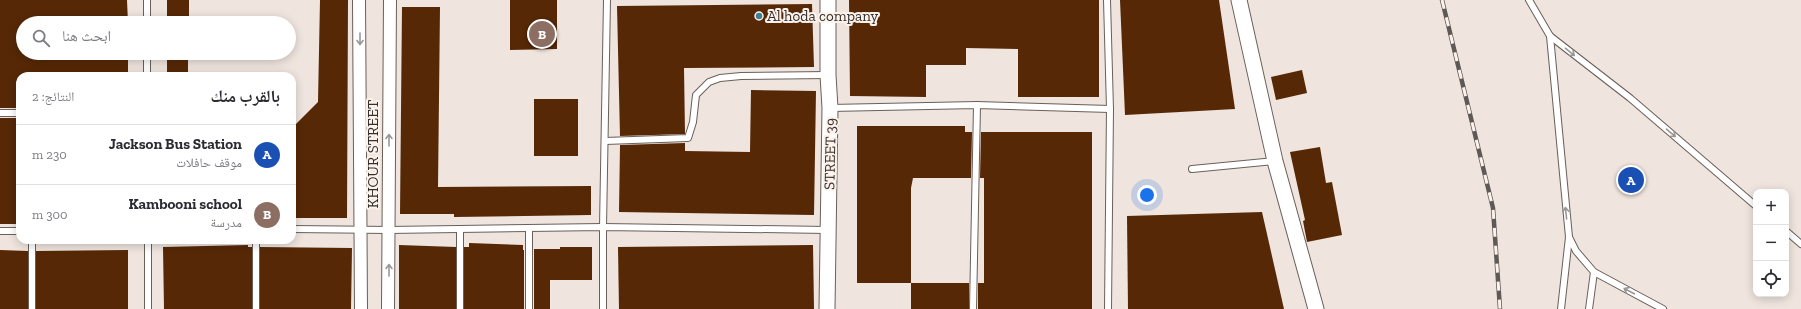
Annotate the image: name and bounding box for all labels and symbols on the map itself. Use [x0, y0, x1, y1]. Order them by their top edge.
place label: Al hoda company [767, 7, 878, 25]
marker: Al hoda company [754, 11, 764, 21]
pin: B [529, 19, 555, 49]
one-way arrow [356, 32, 364, 45]
one-way arrow [1564, 47, 1575, 56]
street label: KHOUR STREET [364, 100, 382, 208]
street label: STREET 39 [820, 118, 840, 190]
one-way arrow [1666, 129, 1676, 138]
one-way arrow [385, 134, 393, 147]
pin: A [1618, 165, 1644, 195]
your location [1137, 185, 1157, 205]
one-way arrow [1562, 207, 1570, 220]
one-way arrow [385, 264, 393, 277]
one-way arrow [1623, 286, 1635, 294]

